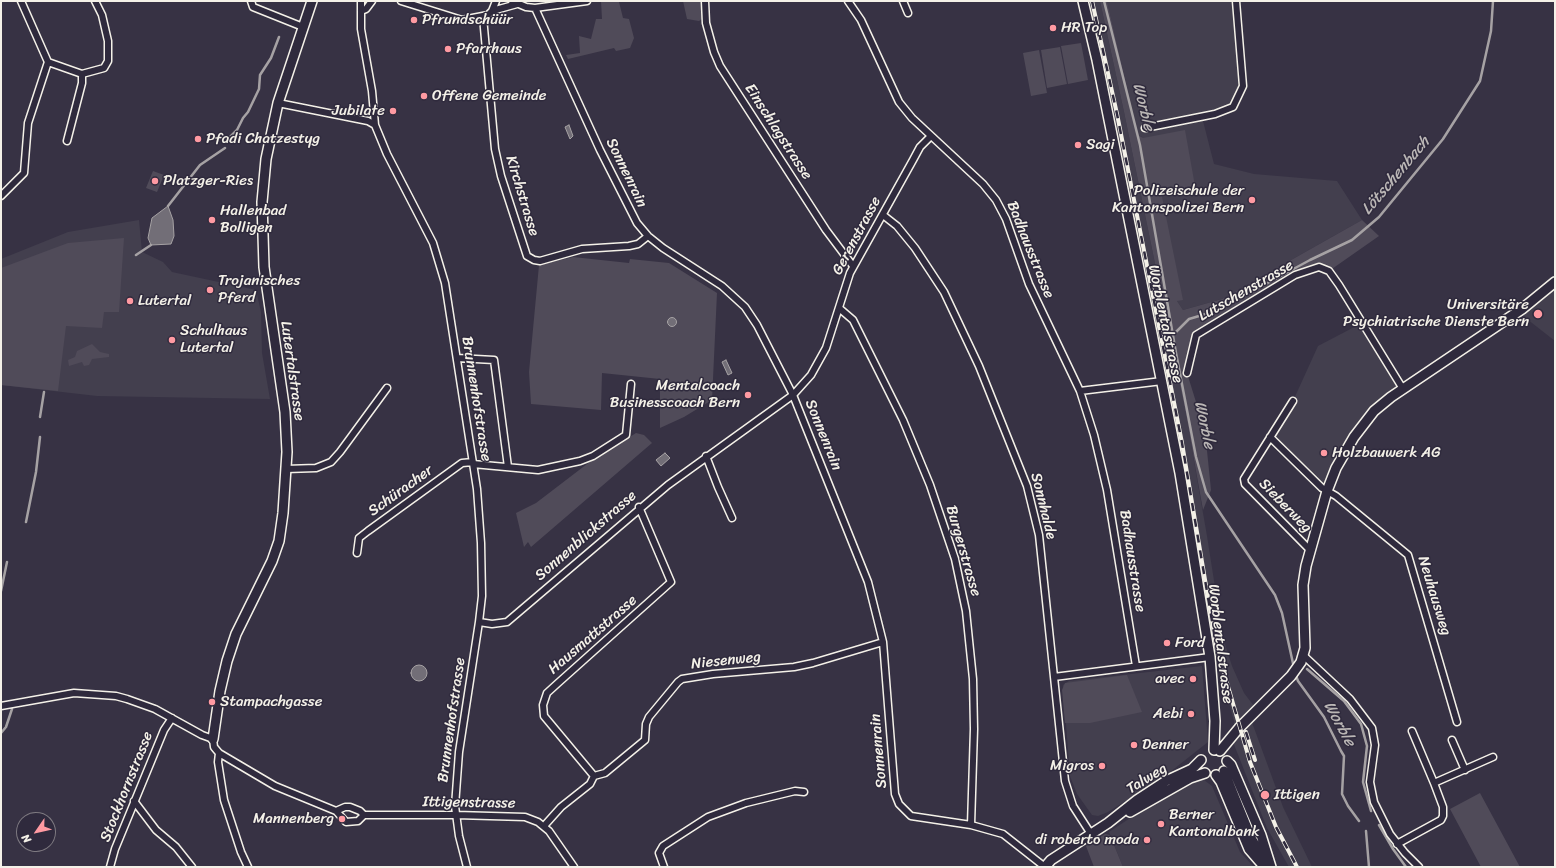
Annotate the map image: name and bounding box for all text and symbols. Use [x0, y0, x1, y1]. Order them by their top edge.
place label: Pfrundschüür [422, 11, 512, 29]
marker: Pfrundschüür [409, 15, 419, 25]
place label: HR Top [1061, 19, 1107, 37]
marker: HR Top [1048, 23, 1058, 33]
place label: Pfarrhaus [456, 40, 522, 58]
marker: Pfarrhaus [443, 44, 453, 54]
street label: Einschlagstrasse [740, 81, 816, 183]
water label: Worble [1128, 81, 1158, 133]
place label: Offene Gemeinde [432, 87, 547, 105]
marker: Offene Gemeinde [419, 91, 429, 101]
place label: Jubilate [332, 102, 385, 120]
marker: Jubilate [388, 106, 398, 116]
place label: Pfadi Chatzestyg [206, 130, 320, 148]
water label: Lötschenbach [1358, 133, 1434, 219]
marker: Pfadi Chatzestyg [193, 134, 203, 144]
street label: Sonnenrain [601, 135, 651, 211]
place label: Sagi [1086, 136, 1115, 154]
marker: Sagi [1073, 140, 1083, 150]
street label: Kirchstrasse [501, 153, 543, 239]
place label: Platzger-Ries [163, 172, 253, 190]
marker: Platzger-Ries [150, 176, 160, 186]
place label: Polizeischule der Kantonspolizei Bern [1112, 182, 1244, 217]
street label: Gerenstrasse [829, 194, 885, 278]
marker: Polizeischule der Kantonspolizei Bern [1247, 195, 1257, 205]
street label: Badhausstrasse [1002, 199, 1058, 301]
place label: Hallenbad Bolligen [220, 202, 286, 237]
marker: Hallenbad Bolligen [207, 215, 217, 225]
street label: Lutschenstrasse [1195, 257, 1297, 325]
street label: Worblentalstrasse [1144, 263, 1186, 385]
place label: Trojanisches Pferd [218, 272, 300, 307]
marker: Trojanisches Pferd [205, 285, 215, 295]
place label: Lutertal [138, 292, 191, 310]
marker: Lutertal [125, 296, 135, 306]
place label: Universitäre Psychiatrische Dienste Bern [1343, 296, 1529, 331]
marker: Universitäre Psychiatrische Dienste Bern [1532, 308, 1544, 320]
street label: Lutertalstrasse [276, 320, 308, 422]
place label: Schulhaus Lutertal [180, 322, 247, 357]
marker: Schulhaus Lutertal [167, 335, 177, 345]
street label: Brunnenhofstrasse [457, 335, 495, 463]
place label: Mentalcoach Businesscoach Bern [610, 377, 740, 412]
marker: Mentalcoach Businesscoach Bern [743, 390, 753, 400]
street label: Sonnenrain [801, 397, 845, 473]
water label: Worble [1190, 399, 1218, 451]
place label: Holzbauwerk AG [1332, 444, 1440, 462]
marker: Holzbauwerk AG [1319, 448, 1329, 458]
street label: Schüracher [365, 461, 437, 521]
street label: Sonnhalde [1026, 471, 1060, 541]
street label: Sieberweg [1255, 475, 1315, 537]
street label: Sonnenblickstrasse [532, 487, 640, 585]
street label: Burgerstrasse [941, 503, 985, 599]
street label: Badhausstrasse [1115, 509, 1149, 613]
street label: Neuhausweg [1413, 554, 1455, 638]
street label: Worblentalstrasse [1204, 583, 1236, 705]
street label: Hausmattstrasse [545, 592, 641, 678]
place label: Ford [1175, 634, 1205, 652]
marker: Ford [1162, 638, 1172, 648]
street label: Niesenweg [690, 648, 762, 674]
street label: Brunnenhofstrasse [434, 656, 470, 784]
place label: avec [1155, 670, 1185, 688]
marker: avec [1188, 674, 1198, 684]
place label: Stampachgasse [220, 693, 322, 711]
marker: Stampachgasse [207, 697, 217, 707]
water label: Worble [1319, 698, 1359, 750]
place label: Aebi [1153, 705, 1183, 723]
marker: Aebi [1186, 709, 1196, 719]
street label: Sonnenrain [867, 713, 891, 789]
street label: Stockhornstrasse [97, 729, 157, 845]
place label: Denner [1142, 736, 1189, 754]
marker: Denner [1129, 740, 1139, 750]
place label: Migros [1050, 757, 1094, 775]
street label: Talweg [1123, 760, 1171, 798]
marker: Migros [1097, 761, 1107, 771]
place label: Ittigen [1274, 786, 1320, 804]
marker: Ittigen [1259, 789, 1271, 801]
street label: Ittigenstrasse [422, 793, 516, 813]
place label: Berner Kantonalbank [1169, 806, 1260, 841]
place label: Mannenberg [253, 810, 334, 828]
north arrow [16, 812, 56, 852]
marker: Mannenberg [337, 814, 347, 824]
marker: Berner Kantonalbank [1156, 819, 1166, 829]
text: N [16, 830, 36, 847]
place label: di roberto moda [1035, 831, 1139, 849]
marker: di roberto moda [1142, 835, 1152, 845]

